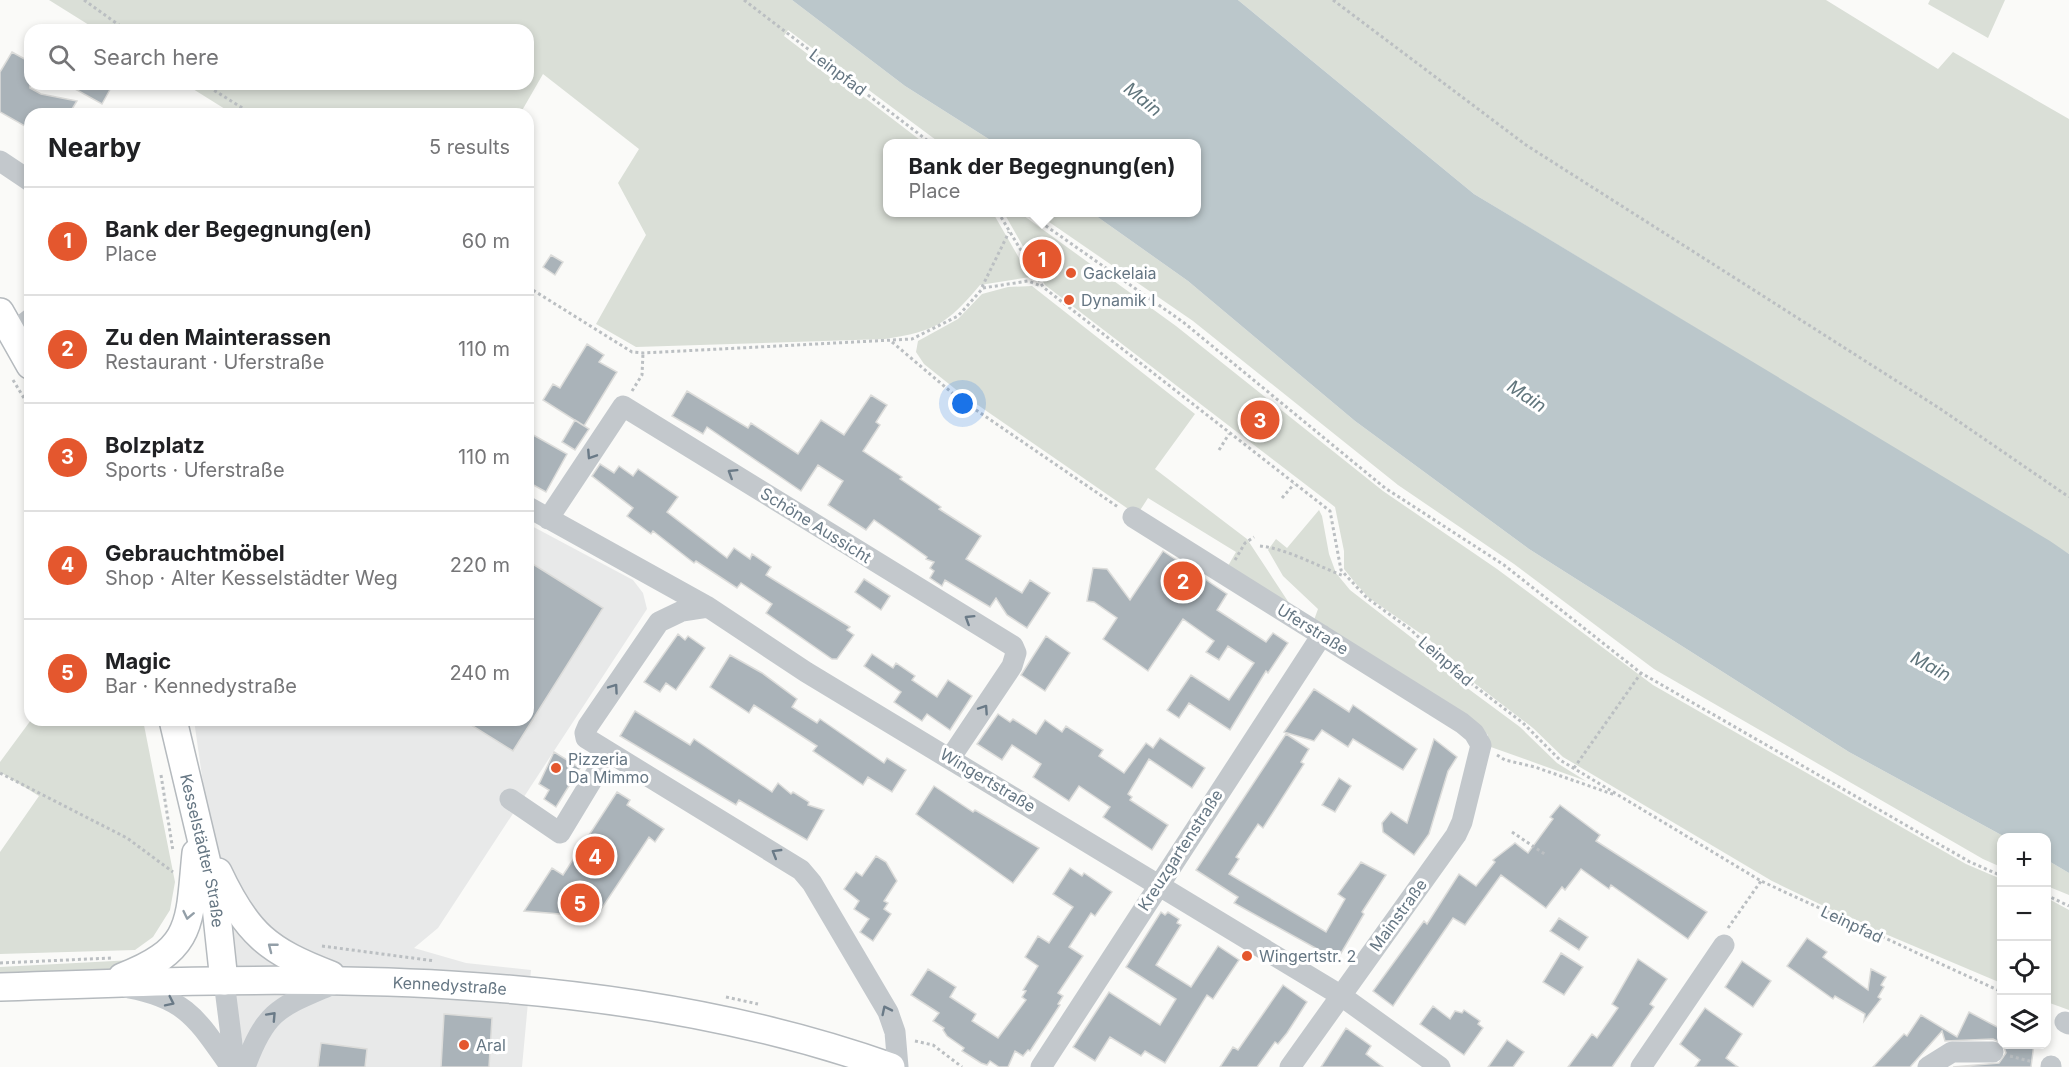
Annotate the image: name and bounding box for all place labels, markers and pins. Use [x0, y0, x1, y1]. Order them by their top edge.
pin: 1 [1022, 236, 1062, 282]
place label: Gackelaia [1083, 263, 1157, 283]
marker: Gackelaia [1064, 266, 1078, 280]
place label: Dynamik I [1081, 290, 1155, 310]
marker: Dynamik I [1062, 293, 1076, 307]
pin: 3 [1240, 398, 1280, 442]
pin: 2 [1164, 558, 1202, 604]
place label: Pizzeria Da Mimmo [568, 749, 649, 787]
marker: Pizzeria Da Mimmo [549, 761, 563, 775]
pin: 4 [576, 834, 614, 878]
pin: 5 [560, 880, 600, 926]
place label: Wingertstr. 2 [1259, 946, 1356, 966]
marker: Wingertstr. 2 [1240, 949, 1254, 963]
place label: Aral [476, 1035, 506, 1055]
marker: Aral [457, 1038, 471, 1052]

